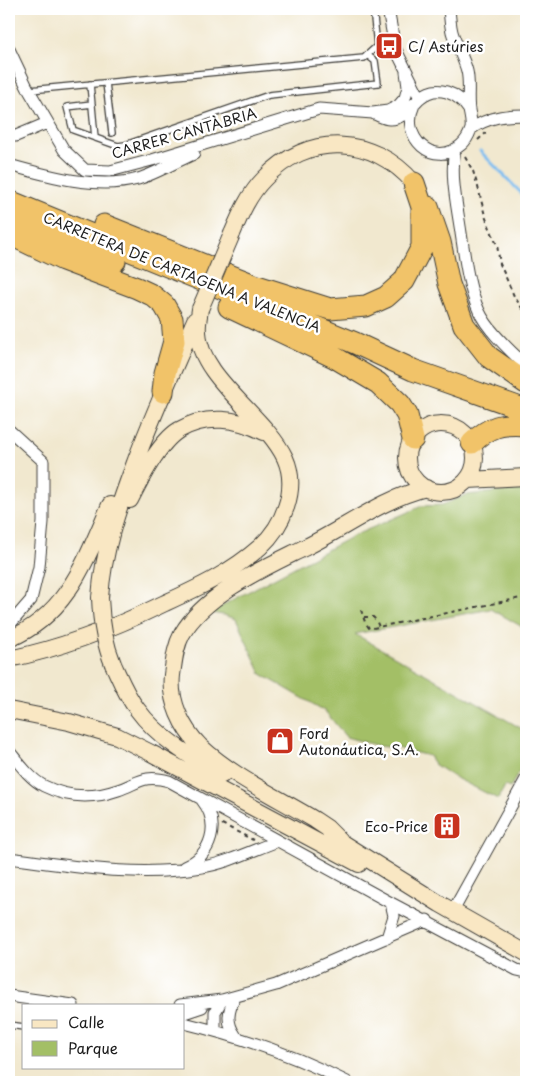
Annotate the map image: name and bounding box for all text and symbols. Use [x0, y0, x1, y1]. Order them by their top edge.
bus stop icon: C/ Astúries [374, 31, 404, 61]
place label: C/ Astúries [408, 36, 483, 57]
street label: CARRER CANTÀBRIA [109, 102, 259, 164]
street label: CARRETERA DE CARTAGENA A VALENCIA [40, 207, 324, 338]
place label: Ford Autonáutica, S.A. [299, 723, 419, 760]
shop icon: Ford Autonáutica, S.A. [265, 726, 295, 756]
building icon: Eco-Price [432, 811, 462, 841]
place label: Eco-Price [365, 816, 428, 837]
legend [22, 1004, 185, 1068]
text: Calle [68, 1010, 105, 1033]
text: Parque [68, 1036, 118, 1059]

